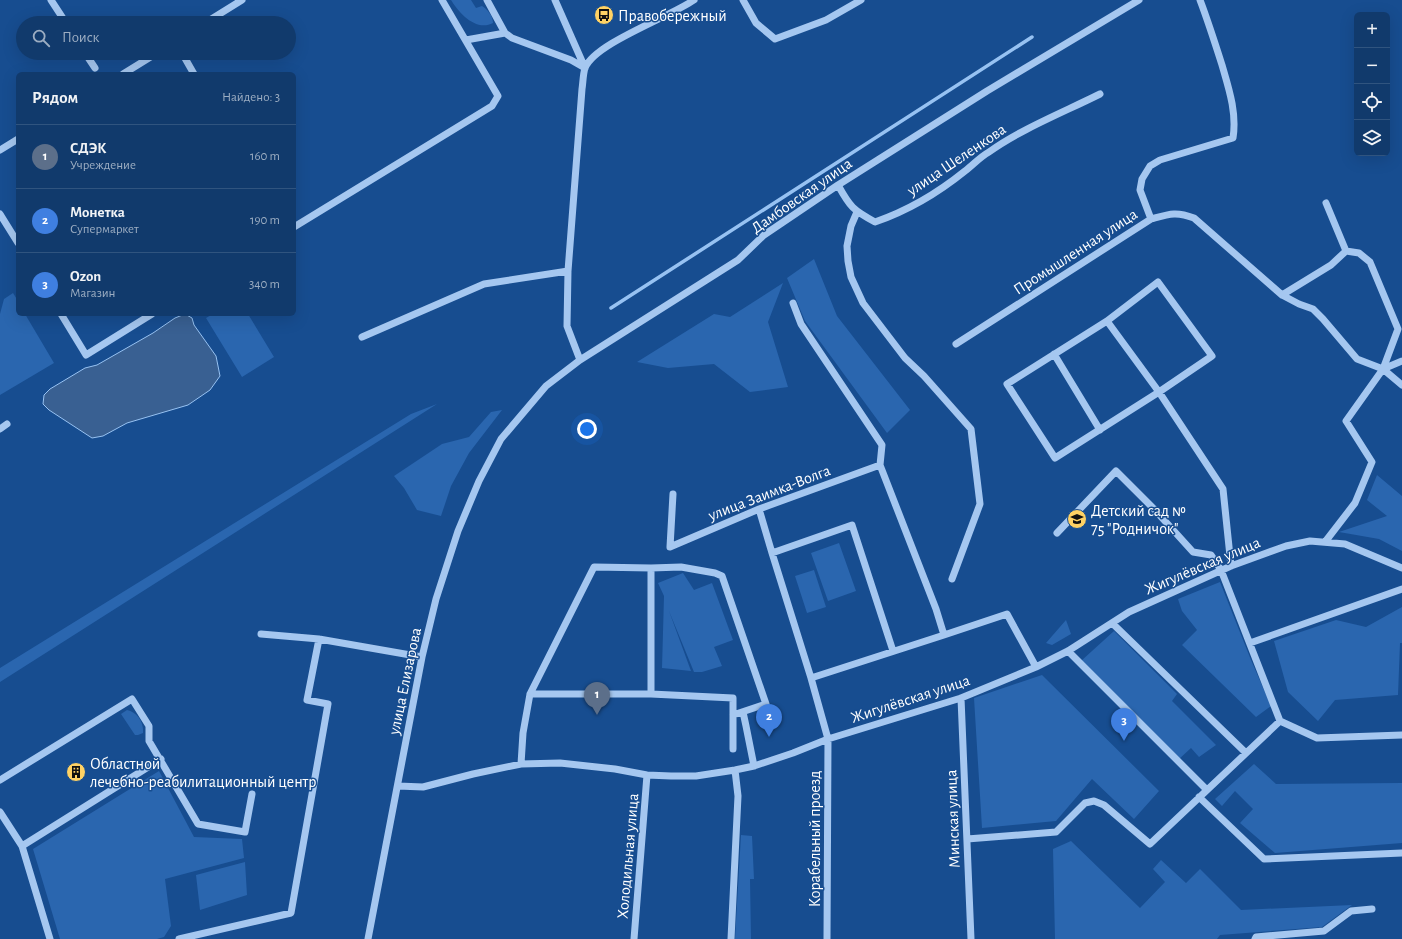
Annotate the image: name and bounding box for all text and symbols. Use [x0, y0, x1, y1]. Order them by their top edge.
bus stop icon: Правобережный [593, 4, 615, 26]
place label: Правобережный [618, 8, 727, 24]
map controls [1354, 12, 1390, 156]
button: + [1354, 12, 1390, 48]
search box [16, 16, 296, 60]
icon: search [30, 27, 52, 49]
text: Поиск [62, 30, 100, 45]
button: − [1354, 48, 1390, 84]
button: locate [1354, 84, 1390, 120]
text: Рядом [32, 89, 78, 106]
text: Найдено: 3 [222, 91, 280, 104]
button: layers [1354, 120, 1390, 156]
street label: улица Шеленкова [903, 121, 1009, 200]
text: СДЭК [70, 141, 106, 156]
text: 1 [43, 150, 47, 163]
text: 160 m [250, 150, 280, 163]
street label: Дамбовская улица [748, 155, 855, 237]
text: Учреждение [70, 159, 136, 172]
text: Монетка [70, 205, 125, 220]
street label: Промышленная улица [1011, 206, 1141, 299]
text: 2 [42, 214, 48, 227]
text: 190 m [250, 214, 280, 227]
text: Супермаркет [70, 223, 139, 236]
text: Ozon [70, 269, 101, 284]
text: 3 [42, 278, 48, 291]
text: 340 m [249, 278, 280, 291]
text: Магазин [70, 287, 116, 300]
your location [577, 419, 597, 439]
street label: улица Заимка-Волга [705, 462, 833, 525]
place label: Детский сад № 75 "Родничок" [1091, 503, 1186, 537]
school or university icon: Детский сад № 75 "Родничок" [1066, 508, 1088, 530]
street label: Жигулёвская улица [1142, 534, 1263, 598]
street label: улица Елизарова [386, 626, 425, 737]
street label: Жигулёвская улица [849, 672, 972, 727]
pin: 1 [584, 682, 610, 715]
pin: 2 [756, 704, 782, 737]
pin: 3 [1111, 708, 1137, 741]
place label: Областной лечебно-реабилитационный центр [90, 756, 316, 790]
building icon: Областной лечебно-реабилитационный центр [65, 761, 87, 783]
street label: Минская улица [943, 769, 964, 868]
street label: Корабельный проезд [807, 771, 823, 907]
street label: Холодильная улица [615, 793, 642, 920]

